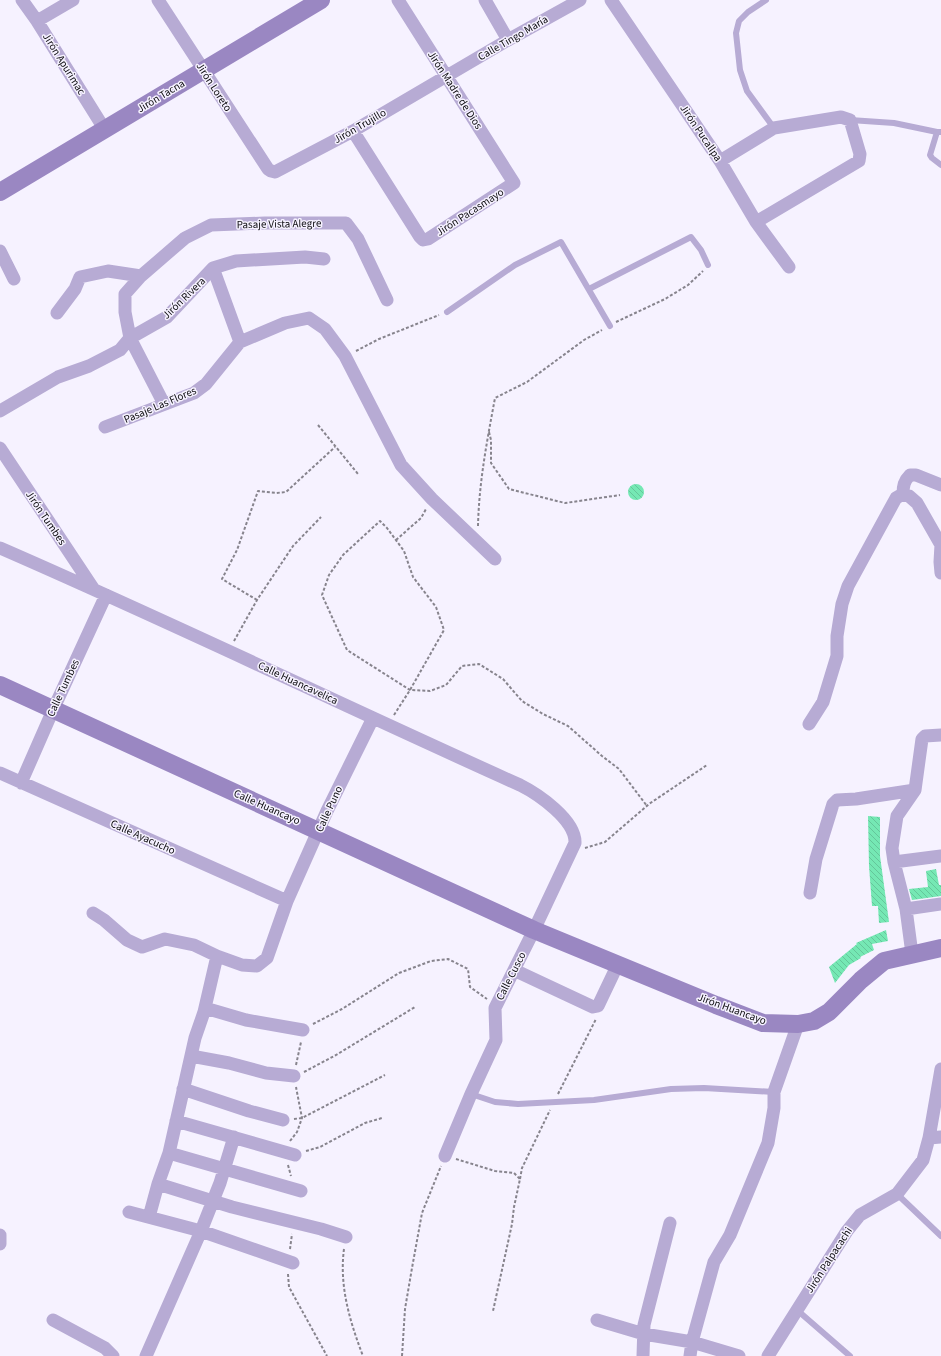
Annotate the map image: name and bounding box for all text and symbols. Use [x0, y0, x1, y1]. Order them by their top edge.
street label: Calle Tingo María [475, 12, 551, 64]
street label: Jirón Apurimac [39, 30, 89, 98]
street label: Jirón Madre de Dios [424, 48, 486, 132]
street label: Jirón Loreto [193, 60, 235, 114]
street label: Jirón Tacna [134, 76, 188, 116]
street label: Jirón Pucallpa [676, 102, 726, 164]
street label: Jirón Trujillo [331, 105, 389, 147]
street label: Jirón Pacasmayo [433, 184, 507, 240]
street label: Pasaje Vista Alegre [237, 216, 322, 232]
street label: Jirón Rivera [159, 274, 209, 322]
street label: Pasaje Las Flores [121, 383, 199, 427]
street label: Jirón Tumbes [22, 488, 70, 548]
street label: Calle Tumbes [43, 657, 83, 719]
street label: Calle Huancavelica [256, 658, 340, 708]
street label: Calle Puno [312, 783, 346, 835]
street label: Calle Huancayo [231, 786, 303, 828]
street label: Calle Ayacucho [108, 816, 178, 858]
street label: Calle Cusco [492, 949, 530, 1003]
street label: Jirón Huancayo [696, 990, 768, 1028]
street label: Jirón Palpacachi [802, 1224, 856, 1296]

